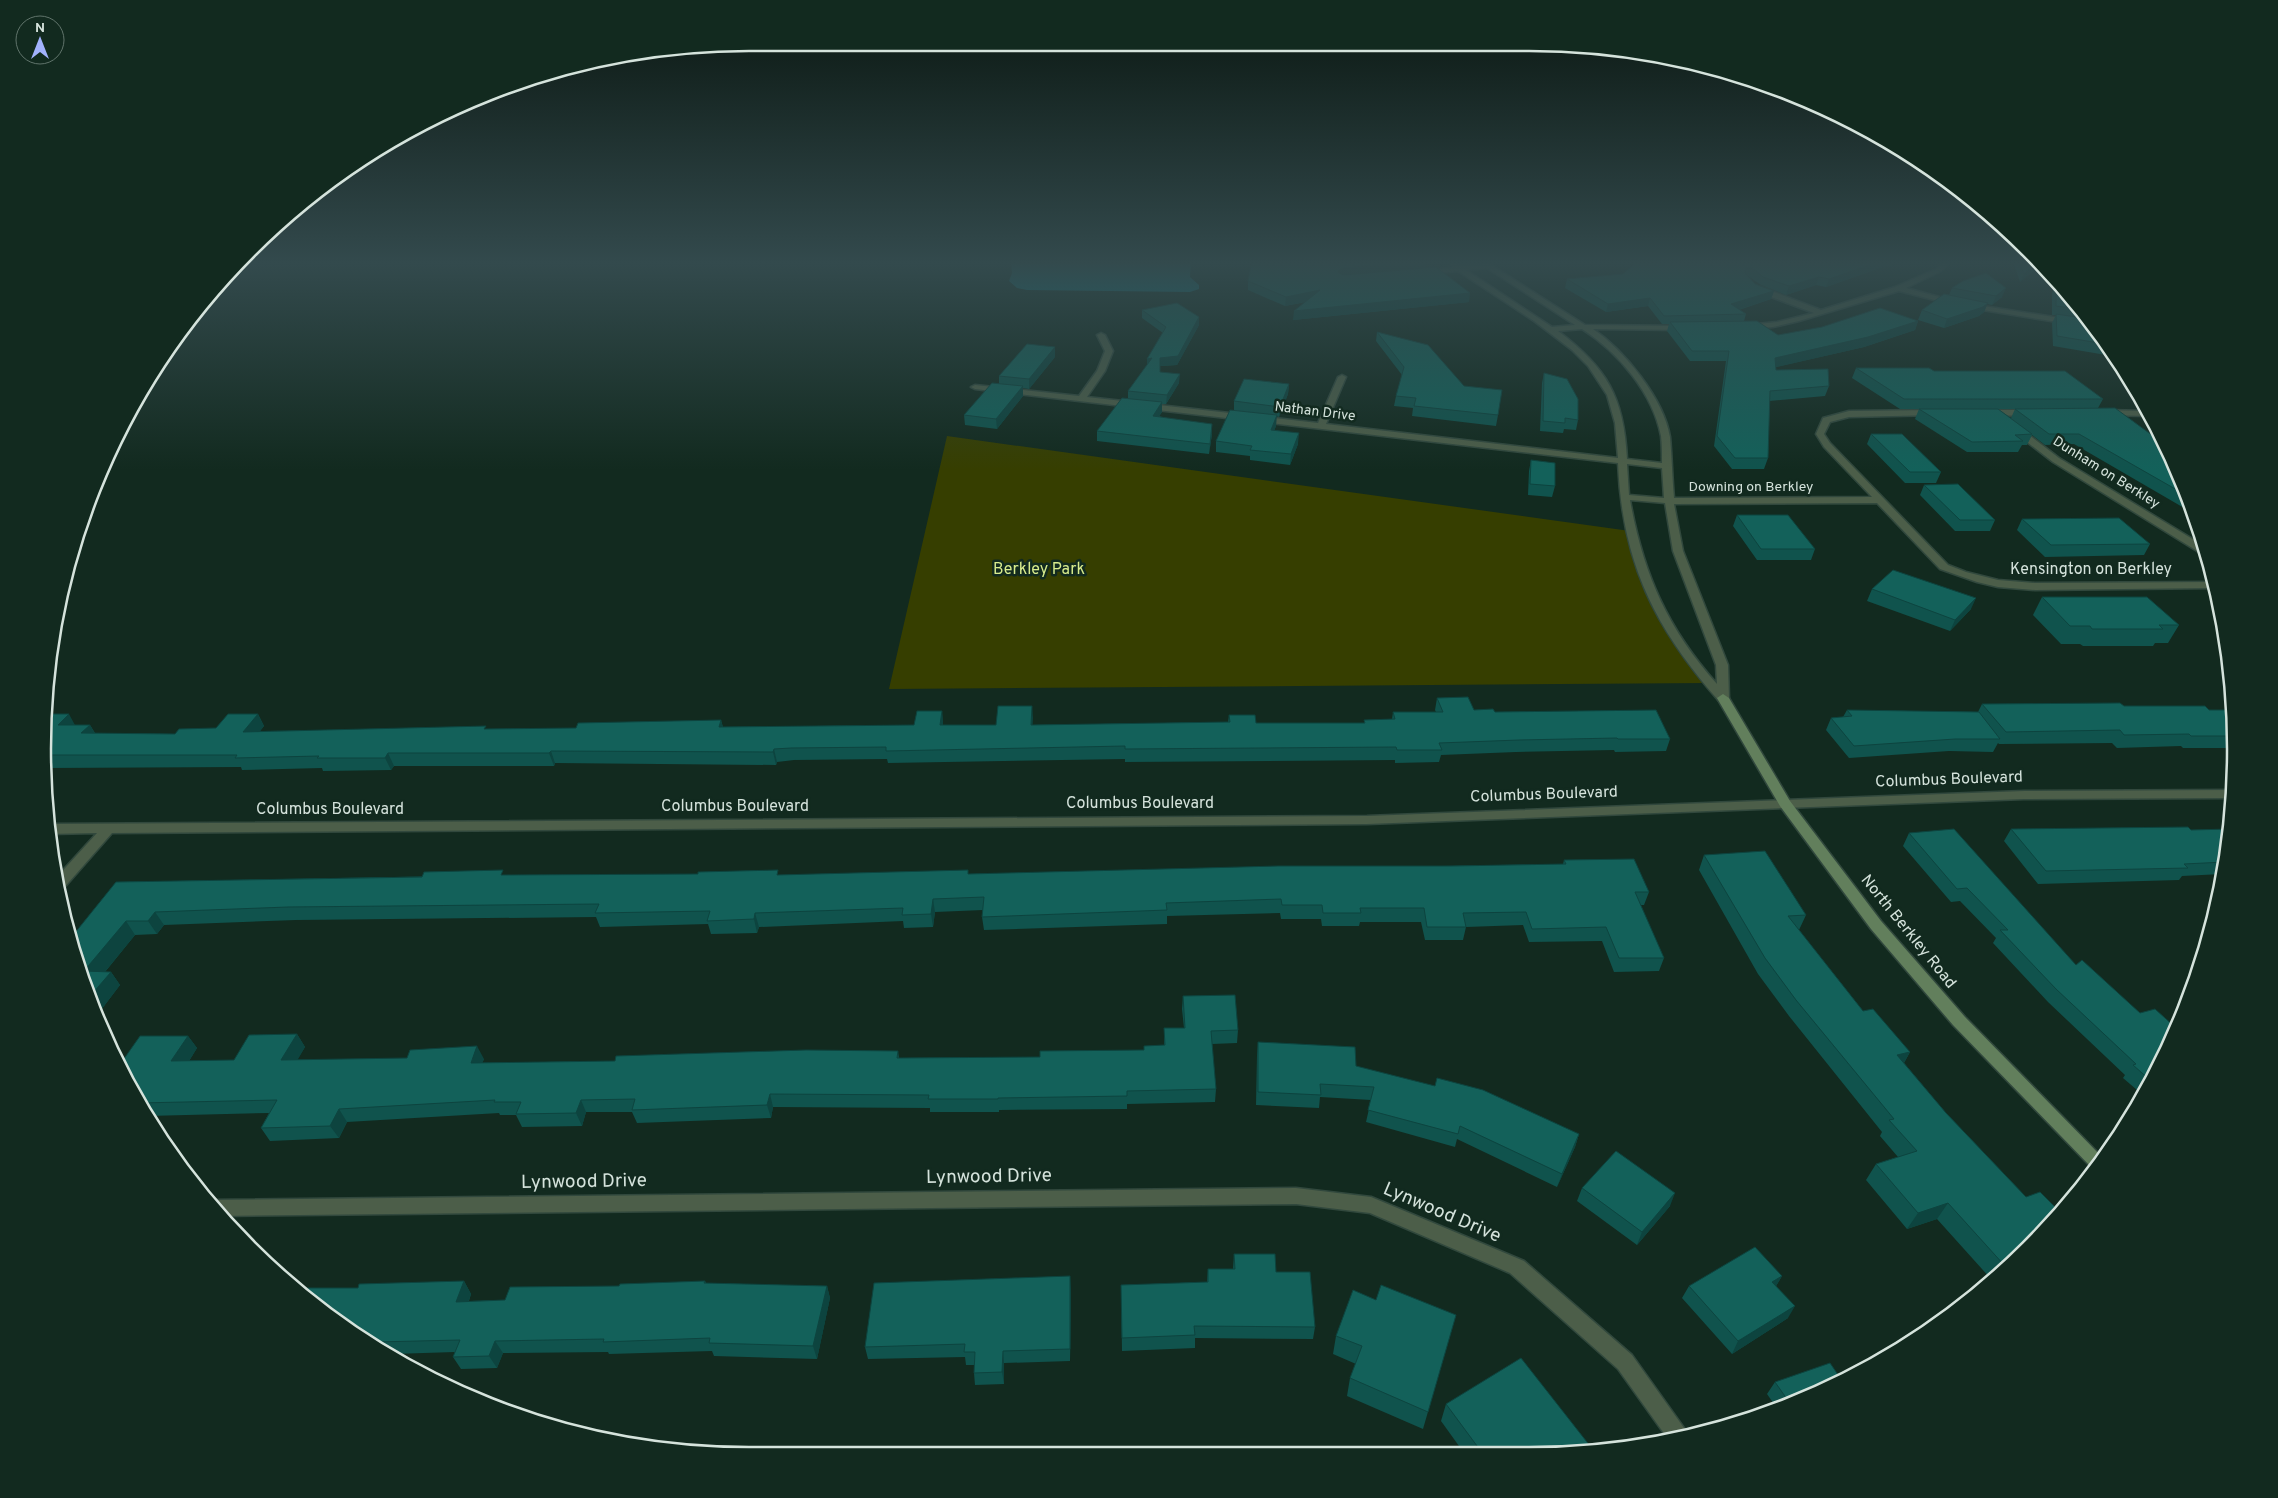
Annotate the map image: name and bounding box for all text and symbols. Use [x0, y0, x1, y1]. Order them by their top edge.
north arrow [15, 15, 65, 65]
text: N [35, 20, 45, 37]
street label: Nathan Drive [1274, 399, 1356, 425]
street label: Dunham on Berkley [2049, 433, 2163, 513]
street label: Downing on Berkley [1689, 479, 1813, 496]
park label: Berkley Park [993, 560, 1085, 580]
street label: Kensington on Berkley [2010, 560, 2172, 580]
street label: Columbus Boulevard [1875, 767, 2023, 793]
street label: Columbus Boulevard [1470, 782, 1618, 808]
street label: Columbus Boulevard [1066, 794, 1214, 814]
street label: Columbus Boulevard [661, 797, 809, 817]
street label: Columbus Boulevard [256, 800, 404, 820]
street label: North Berkley Road [1856, 871, 1960, 993]
street label: Lynwood Drive [926, 1164, 1052, 1190]
street label: Lynwood Drive [521, 1169, 647, 1195]
street label: Lynwood Drive [1379, 1177, 1505, 1249]

